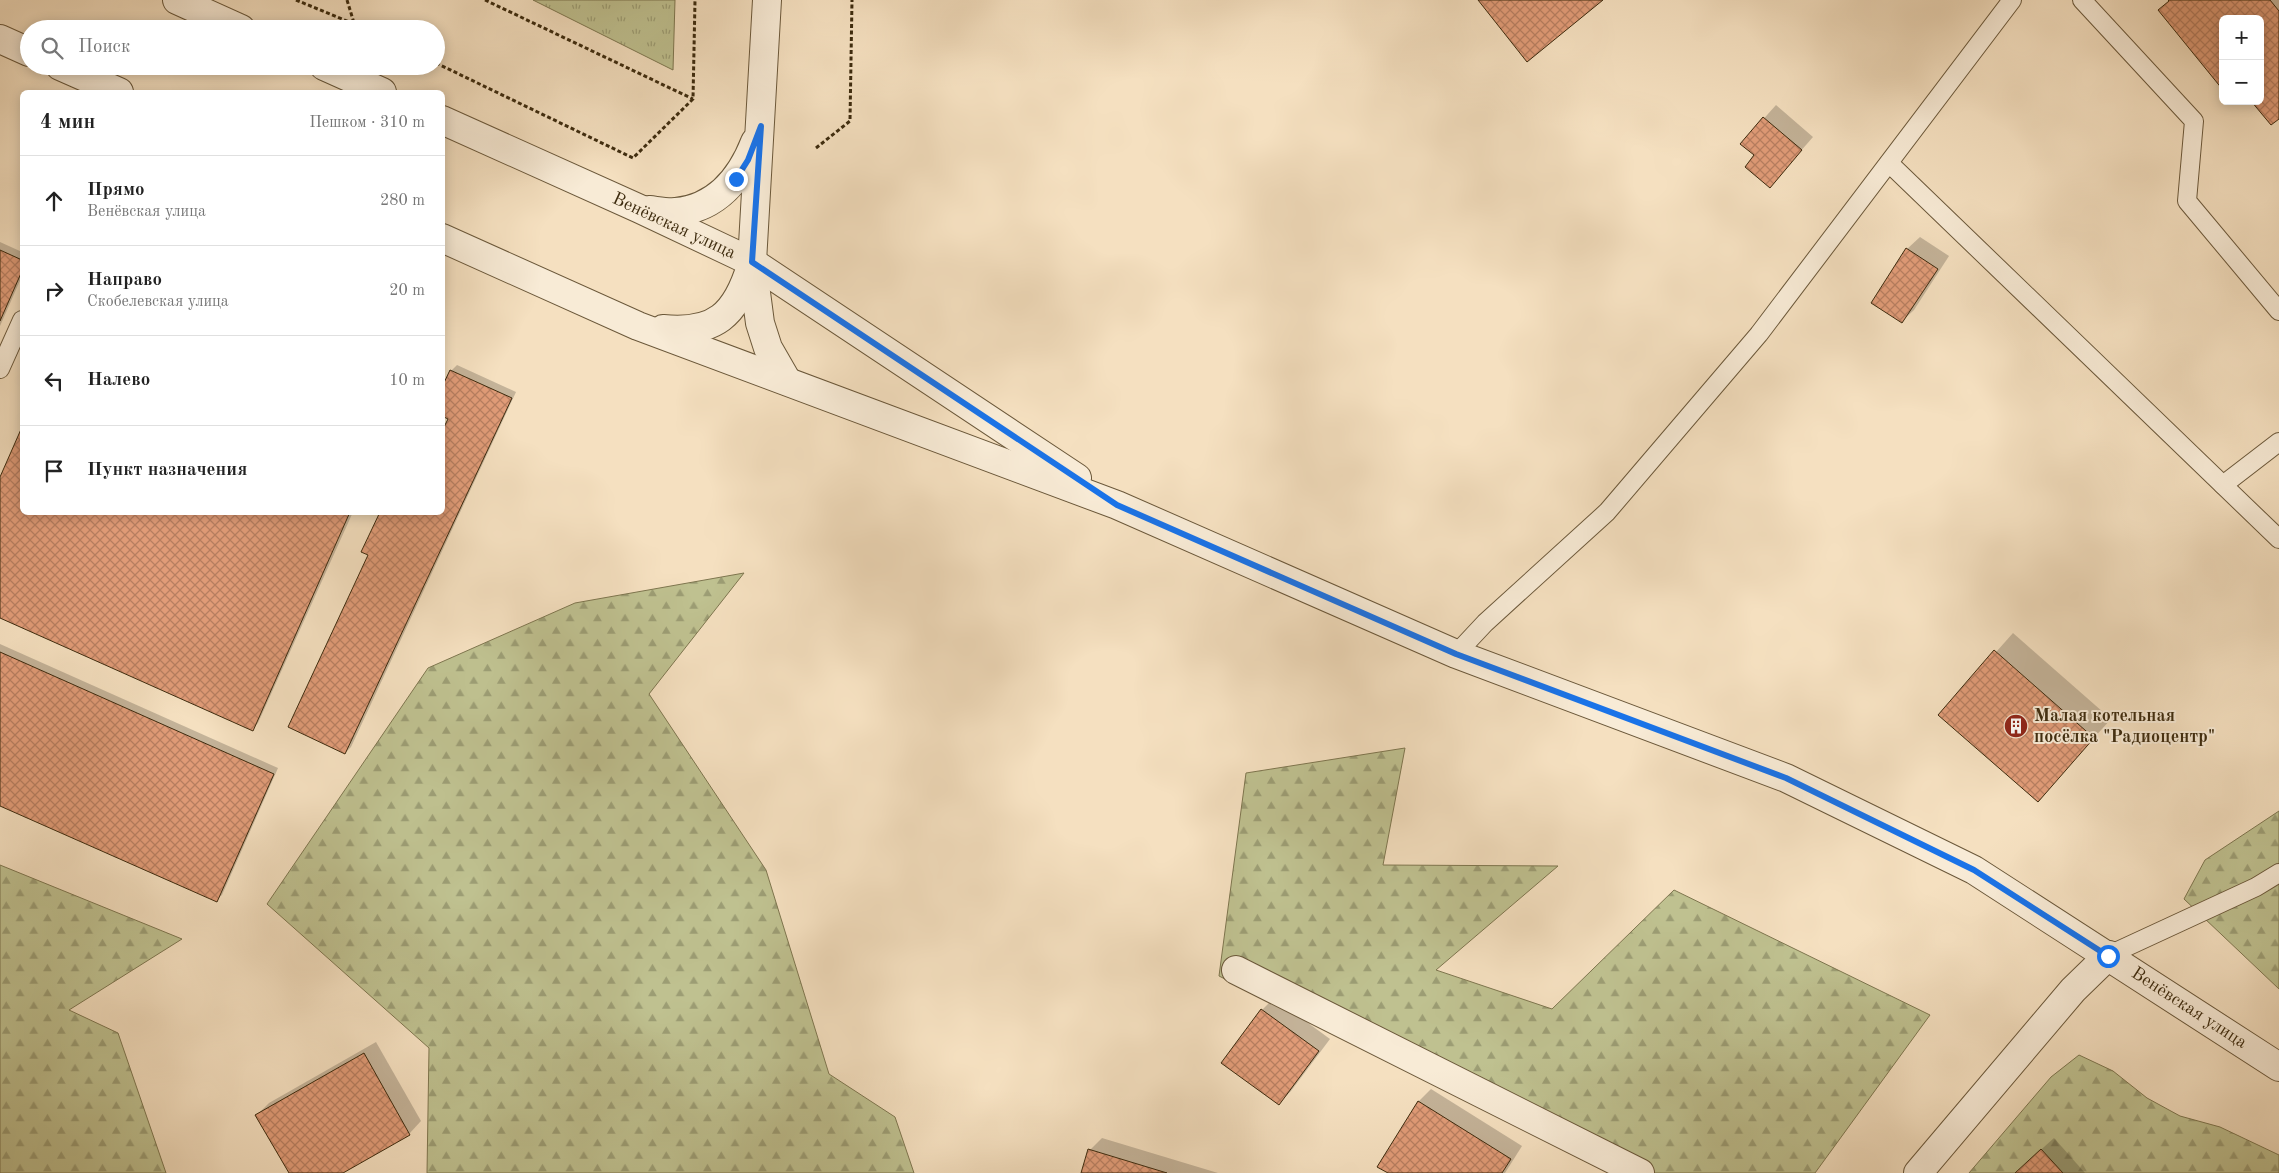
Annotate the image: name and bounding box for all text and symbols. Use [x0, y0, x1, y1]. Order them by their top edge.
map controls [2219, 15, 2264, 105]
button: + [2219, 15, 2264, 60]
search box [20, 20, 445, 75]
icon: search [38, 34, 66, 62]
text: Поиск [78, 38, 130, 57]
button: − [2219, 60, 2264, 105]
text: 4 мин [40, 112, 95, 133]
text: Пешком · 310 m [309, 115, 425, 131]
route end [725, 168, 748, 191]
text: Прямо [87, 181, 145, 200]
icon: ahead [40, 187, 68, 215]
street label: Венёвская улица [610, 190, 738, 262]
text: 280 m [380, 193, 425, 209]
text: Венёвская улица [87, 204, 206, 220]
text: Направо [87, 271, 162, 290]
icon: right [40, 277, 68, 305]
text: 20 m [389, 283, 425, 299]
text: Скобелевская улица [87, 294, 229, 310]
icon: left [40, 367, 68, 395]
text: Налево [87, 371, 150, 390]
text: 10 m [389, 373, 425, 389]
icon: arrive [40, 457, 68, 485]
text: Пункт назначения [87, 461, 247, 480]
place label: Малая котельная посёлка "Радиоцентр" [2034, 707, 2215, 746]
building icon: Малая котельная посёлка "Радиоцентр" [2003, 713, 2029, 739]
route start [2097, 945, 2120, 968]
street label: Венёвская улица [2128, 964, 2250, 1052]

